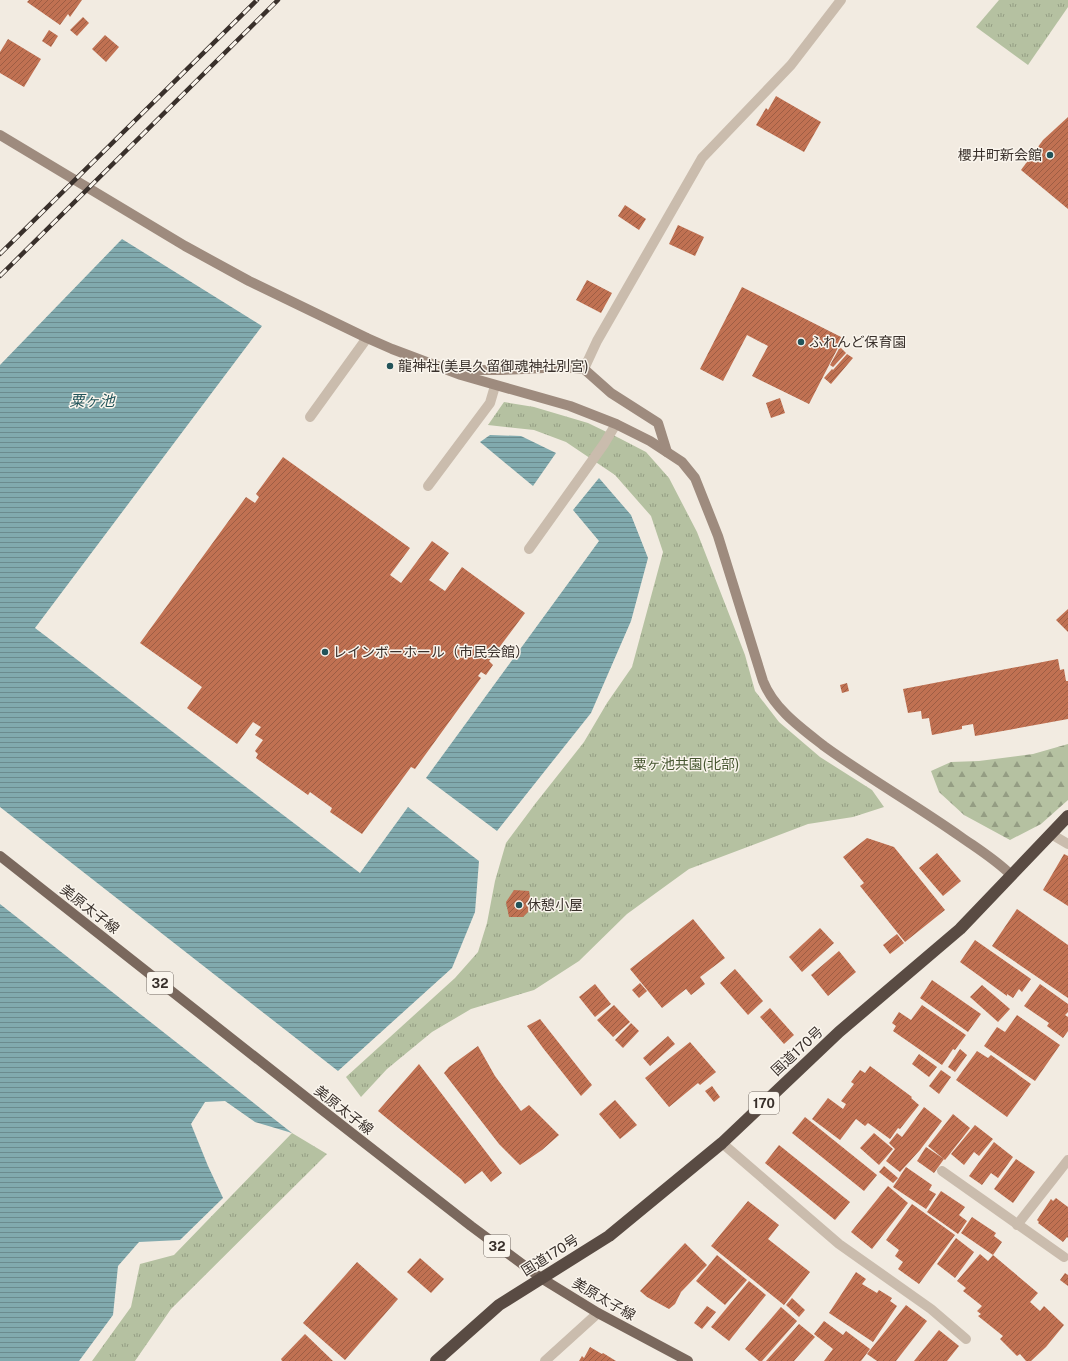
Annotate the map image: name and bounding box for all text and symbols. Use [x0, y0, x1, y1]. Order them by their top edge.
place label: 櫻井町新会館 [958, 147, 1042, 163]
marker: 櫻井町新会館 [1045, 150, 1055, 160]
place label: ふれんど保育園 [809, 334, 907, 350]
marker: ふれんど保育園 [796, 337, 806, 347]
place label: 龍神社(美具久留御魂神社別宮) [398, 358, 589, 374]
marker: 龍神社(美具久留御魂神社別宮) [385, 361, 395, 371]
water label: 粟ヶ池 [69, 392, 116, 409]
place label: レインボーホール（市民会館） [333, 644, 529, 660]
marker: レインボーホール（市民会館） [320, 647, 330, 657]
park label: 粟ヶ池共園(北部) [633, 756, 739, 772]
street label: 美原太子線 [57, 881, 123, 937]
place label: 休憩小屋 [527, 897, 583, 913]
marker: 休憩小屋 [514, 900, 524, 910]
road number: 32 [147, 972, 173, 994]
street label: 国道170号 [768, 1023, 826, 1079]
street label: 美原太子線 [311, 1082, 377, 1138]
road number: 170 [749, 1092, 779, 1114]
street label: 国道170号 [518, 1231, 582, 1279]
road number: 32 [484, 1235, 510, 1257]
street label: 美原太子線 [570, 1275, 638, 1323]

